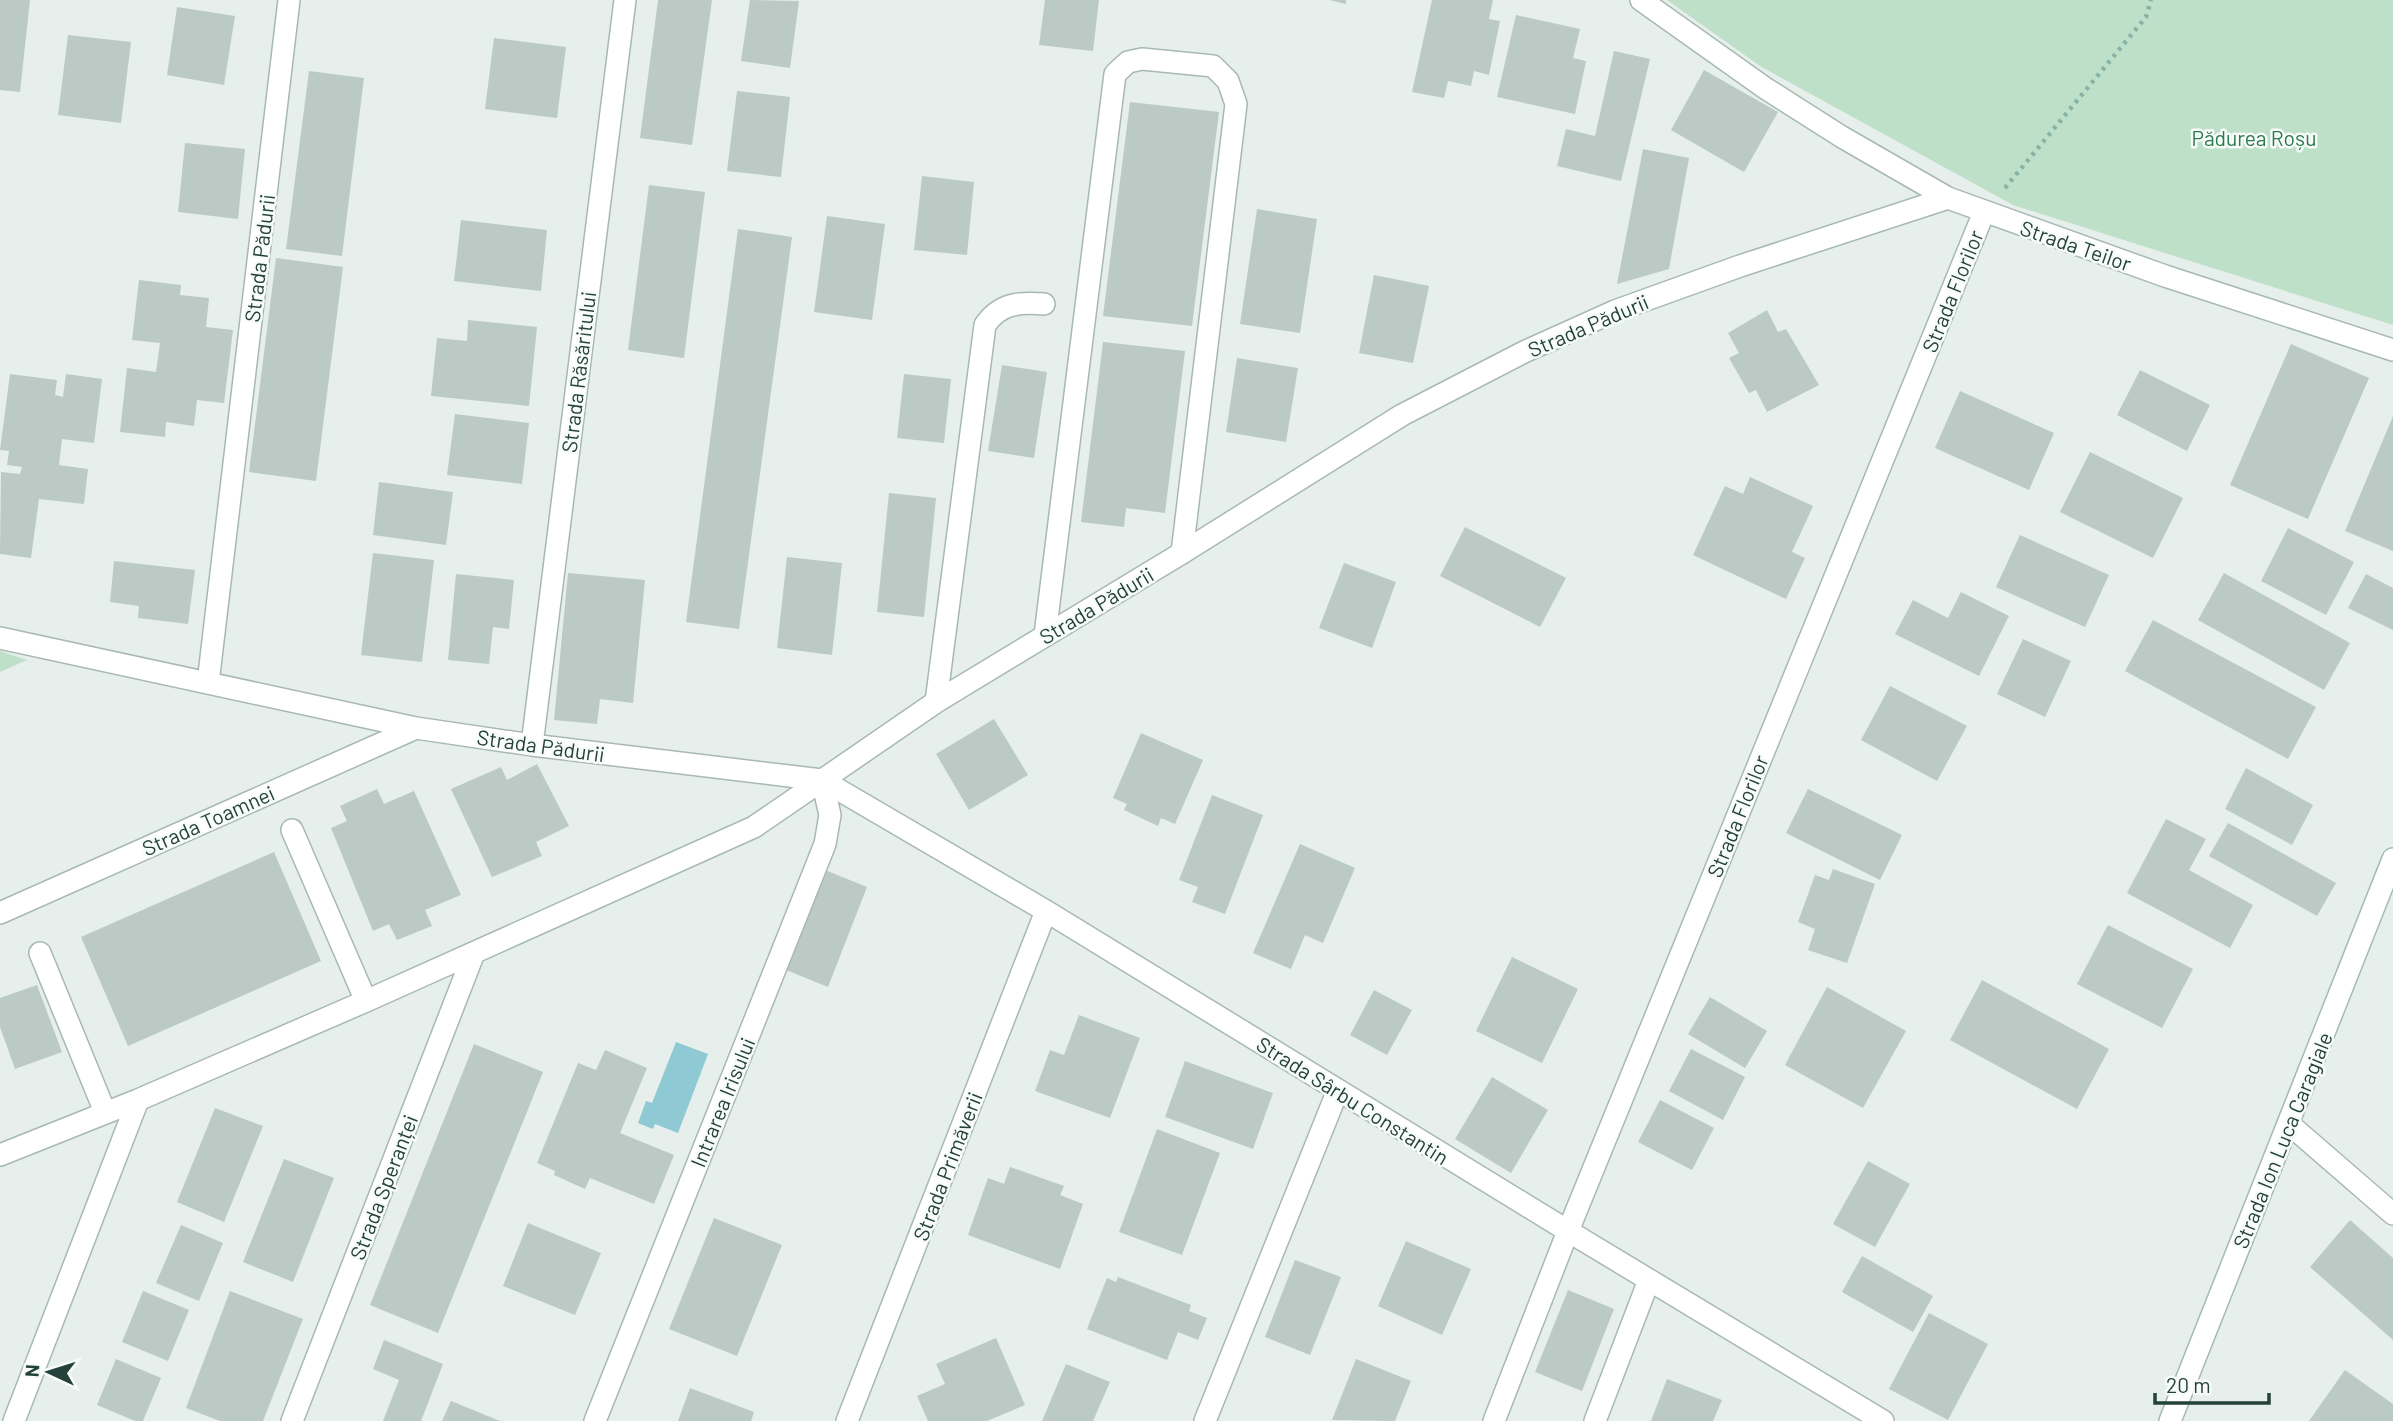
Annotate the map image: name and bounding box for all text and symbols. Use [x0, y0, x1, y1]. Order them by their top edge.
park label: Pădurea Roșu [2192, 125, 2316, 150]
street label: Strada Pădurii [239, 193, 279, 323]
street label: Strada Teilor [2017, 214, 2135, 276]
street label: Strada Florilor [1916, 226, 1988, 356]
street label: Strada Pădurii [1524, 288, 1652, 362]
street label: Strada Răsăritului [556, 290, 600, 454]
street label: Strada Pădurii [1034, 561, 1158, 649]
street label: Strada Pădurii [476, 724, 606, 766]
street label: Strada Florilor [1701, 751, 1773, 881]
street label: Strada Toamnei [138, 780, 278, 860]
street label: Strada Ion Luca Caragiale [2227, 1028, 2337, 1252]
street label: Strada Sârbu Constantin [1252, 1031, 1454, 1169]
street label: Intrarea Irisului [685, 1034, 759, 1170]
street label: Strada Primăverii [907, 1088, 987, 1244]
street label: Strada Speranței [344, 1111, 422, 1263]
north arrow [14, 1337, 84, 1407]
scale bar [2155, 1362, 2269, 1406]
text: N [20, 1364, 43, 1378]
text: 20 m [2166, 1372, 2211, 1397]

